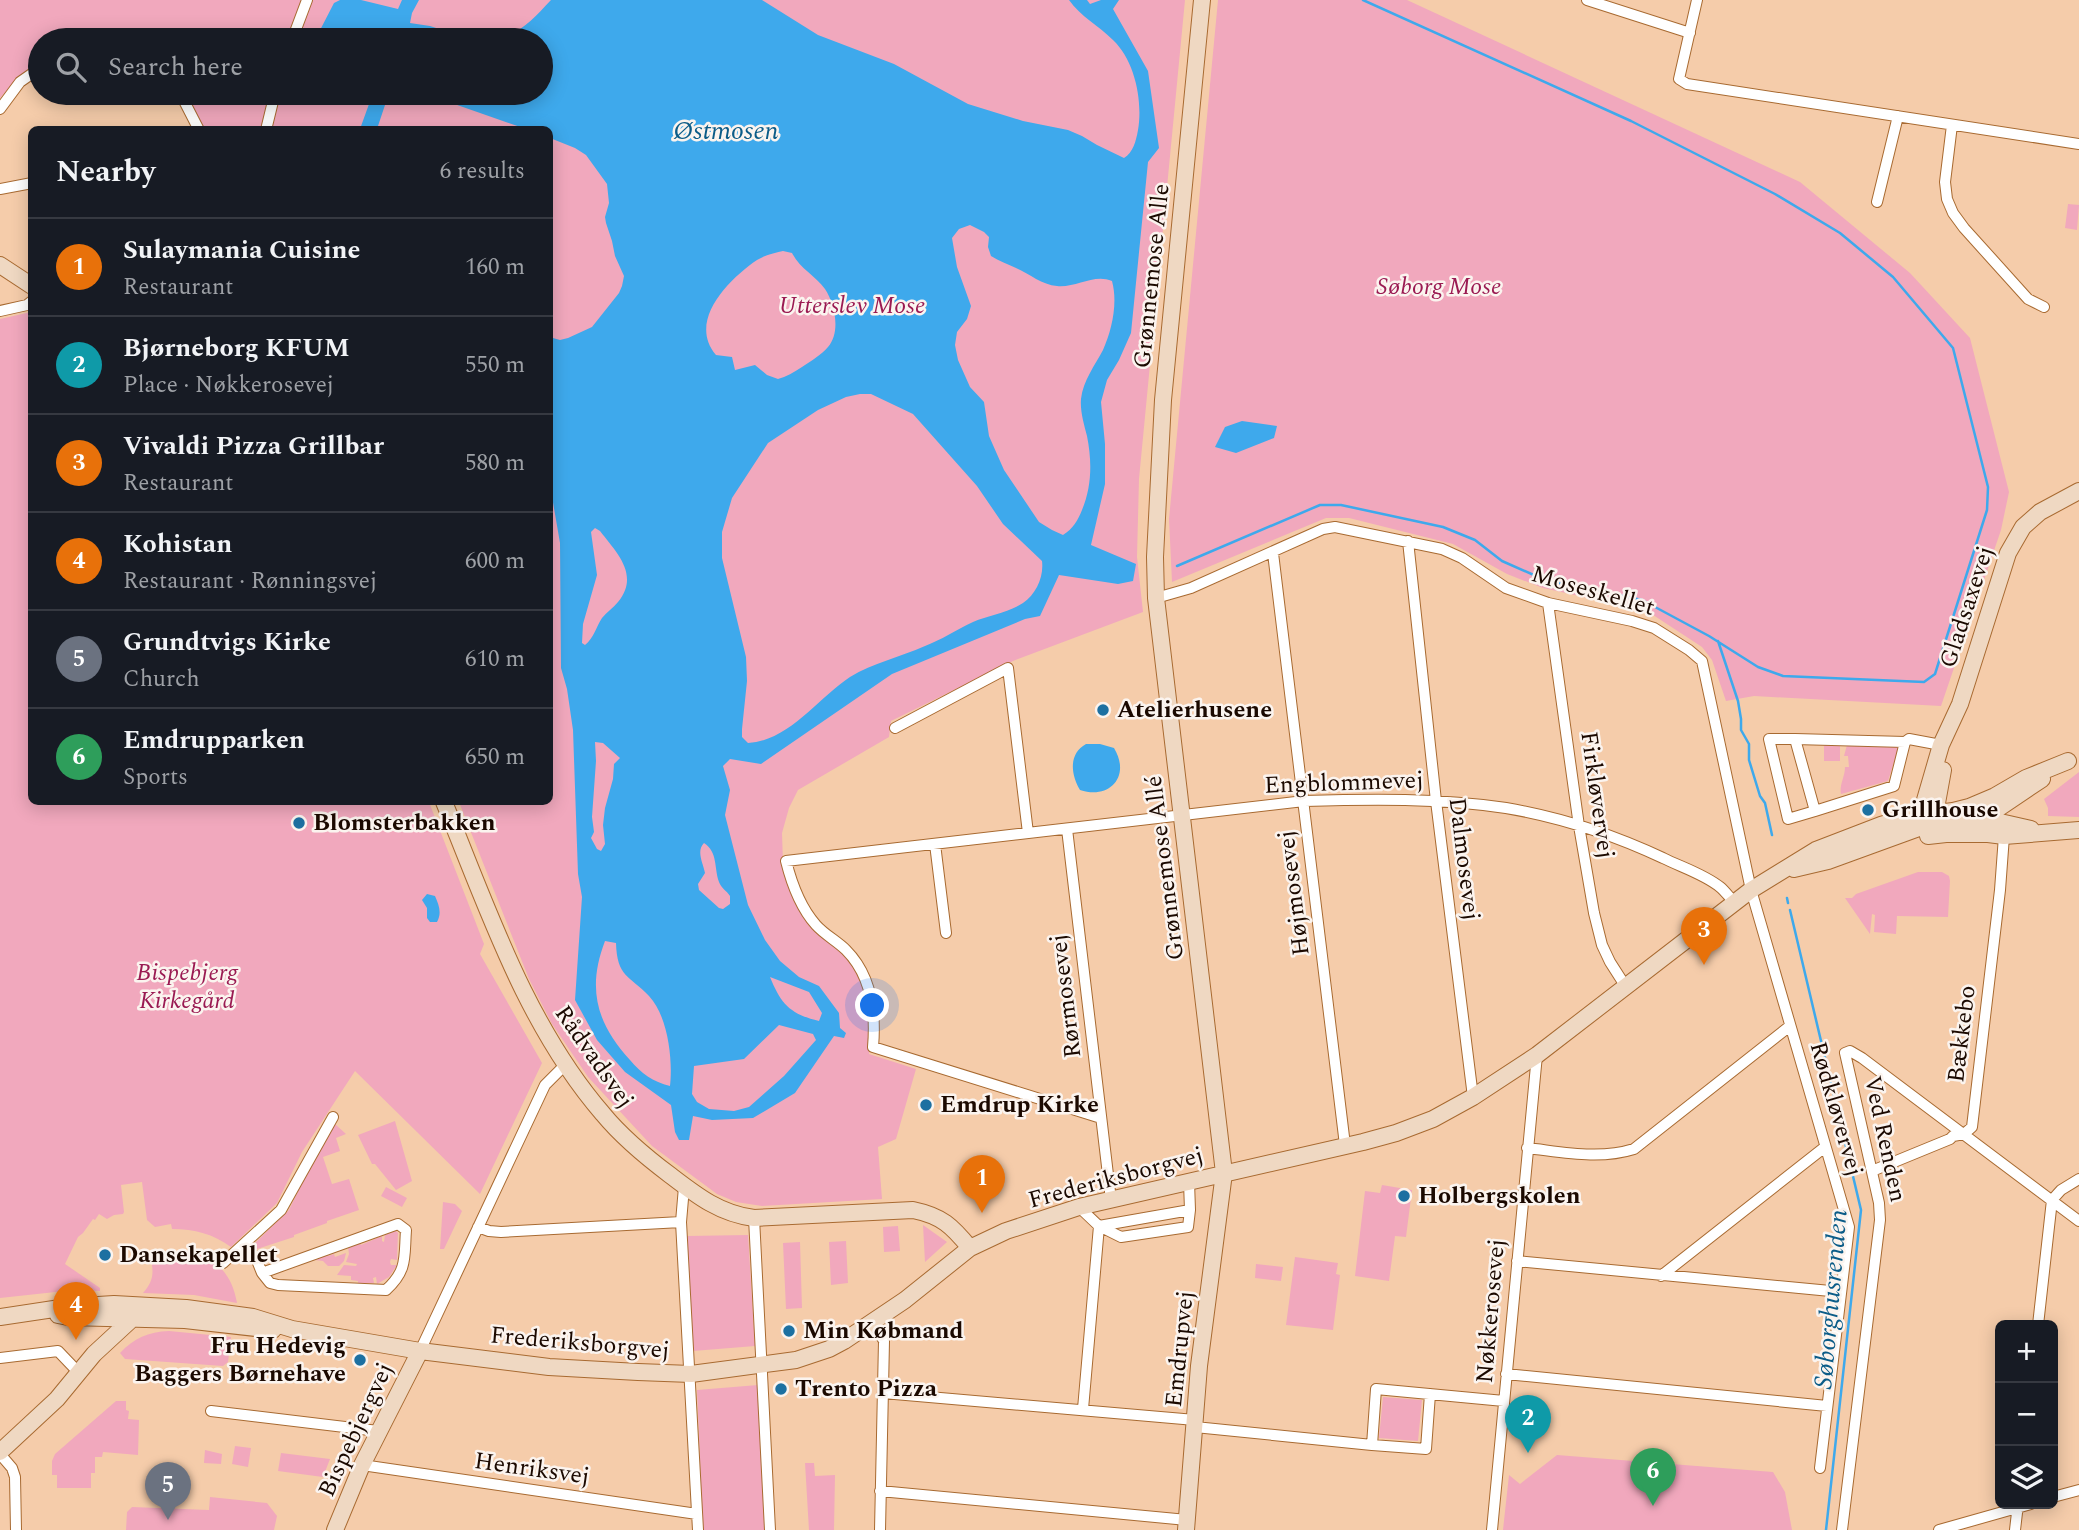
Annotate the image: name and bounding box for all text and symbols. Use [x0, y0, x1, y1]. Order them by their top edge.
search box [28, 28, 553, 105]
text: Search here [108, 47, 243, 87]
icon: search [52, 48, 90, 86]
water label: Østmosen [673, 111, 779, 151]
text: Nearby [56, 149, 155, 195]
text: 6 results [440, 154, 525, 189]
street label: Grønnemose Alle [1124, 182, 1180, 370]
text: Sulaymania Cuisine [123, 230, 361, 270]
text: 1 [73, 250, 85, 285]
text: 160 m [465, 250, 525, 285]
park label: Søborg Mose [1377, 269, 1501, 305]
text: Restaurant [123, 270, 233, 305]
park label: Utterslev Mose [779, 288, 925, 324]
text: Bjørneborg KFUM [123, 328, 350, 368]
text: 2 [73, 348, 85, 383]
text: 550 m [465, 348, 525, 383]
text: Place · Nøkkerosevej [123, 368, 334, 403]
text: Vivaldi Pizza Grillbar [123, 426, 384, 466]
text: 3 [73, 446, 85, 481]
text: 580 m [465, 446, 525, 481]
text: Restaurant [123, 466, 233, 501]
text: Kohistan [123, 524, 232, 564]
street label: Gladsaxevej [1930, 541, 2004, 673]
text: 4 [73, 544, 85, 579]
text: 600 m [465, 544, 525, 579]
street label: Moseskellet [1527, 556, 1659, 626]
text: Restaurant · Rønningsvej [123, 564, 377, 599]
text: Grundtvigs Kirke [123, 622, 331, 662]
text: 5 [73, 642, 85, 677]
text: 610 m [465, 642, 525, 677]
text: Church [123, 662, 200, 697]
place label: Atelierhusene [1117, 692, 1272, 728]
marker: Atelierhusene [1095, 702, 1111, 718]
text: Emdrupparken [123, 720, 305, 760]
street label: Firkløvervej [1570, 729, 1624, 861]
text: 6 [73, 740, 85, 775]
text: 650 m [465, 740, 525, 775]
text: Sports [123, 760, 188, 795]
street label: Engblommevej [1264, 762, 1424, 804]
street label: Grønnemose Allé [1136, 774, 1194, 962]
place label: Grillhouse [1882, 792, 1999, 828]
street label: Dalmosevej [1439, 796, 1489, 922]
marker: Grillhouse [1860, 802, 1876, 818]
place label: Blomsterbakken [313, 805, 496, 841]
marker: Blomsterbakken [291, 815, 307, 831]
street label: Højmosevej [1268, 828, 1320, 958]
pin: 3 [1681, 907, 1727, 965]
street label: Rørmosevej [1041, 932, 1091, 1060]
park label: Bispebjerg Kirkegård [136, 955, 239, 1019]
street label: Bækkebo [1938, 983, 1986, 1085]
your location [855, 988, 889, 1022]
street label: Rådvadsvej [545, 998, 643, 1116]
street label: Rødkløvervej [1800, 1037, 1872, 1181]
street label: Ved Renden [1854, 1073, 1916, 1205]
place label: Emdrup Kirke [940, 1087, 1099, 1123]
marker: Emdrup Kirke [918, 1097, 934, 1113]
street label: Frederiksborgvej [1024, 1137, 1208, 1219]
pin: 1 [959, 1155, 1005, 1213]
place label: Holbergskolen [1418, 1178, 1581, 1214]
marker: Holbergskolen [1396, 1188, 1412, 1204]
water label: Søborghusrenden [1803, 1207, 1859, 1390]
place label: Dansekapellet [119, 1237, 278, 1273]
street label: Nøkkerosevej [1467, 1237, 1515, 1385]
marker: Dansekapellet [97, 1247, 113, 1263]
pin: 4 [53, 1282, 99, 1340]
street label: Emdrupvej [1156, 1289, 1204, 1409]
place label: Min Købmand [803, 1313, 964, 1349]
street label: Frederiksborgvej [489, 1317, 671, 1369]
map controls [1995, 1320, 2058, 1509]
button: + [1995, 1320, 2058, 1383]
marker: Min Købmand [781, 1323, 797, 1339]
place label: Fru Hedevig Baggers Børnehave [134, 1328, 346, 1392]
marker: Fru Hedevig Baggers Børnehave [352, 1352, 368, 1368]
street label: Bispebjergvej [309, 1357, 403, 1503]
place label: Trento Pizza [795, 1371, 938, 1407]
marker: Trento Pizza [773, 1381, 789, 1397]
button: − [1995, 1383, 2058, 1446]
pin: 2 [1505, 1395, 1551, 1453]
street label: Henriksvej [472, 1443, 592, 1495]
button: layers [1995, 1446, 2058, 1509]
pin: 6 [1630, 1448, 1676, 1506]
pin: 5 [145, 1462, 191, 1520]

